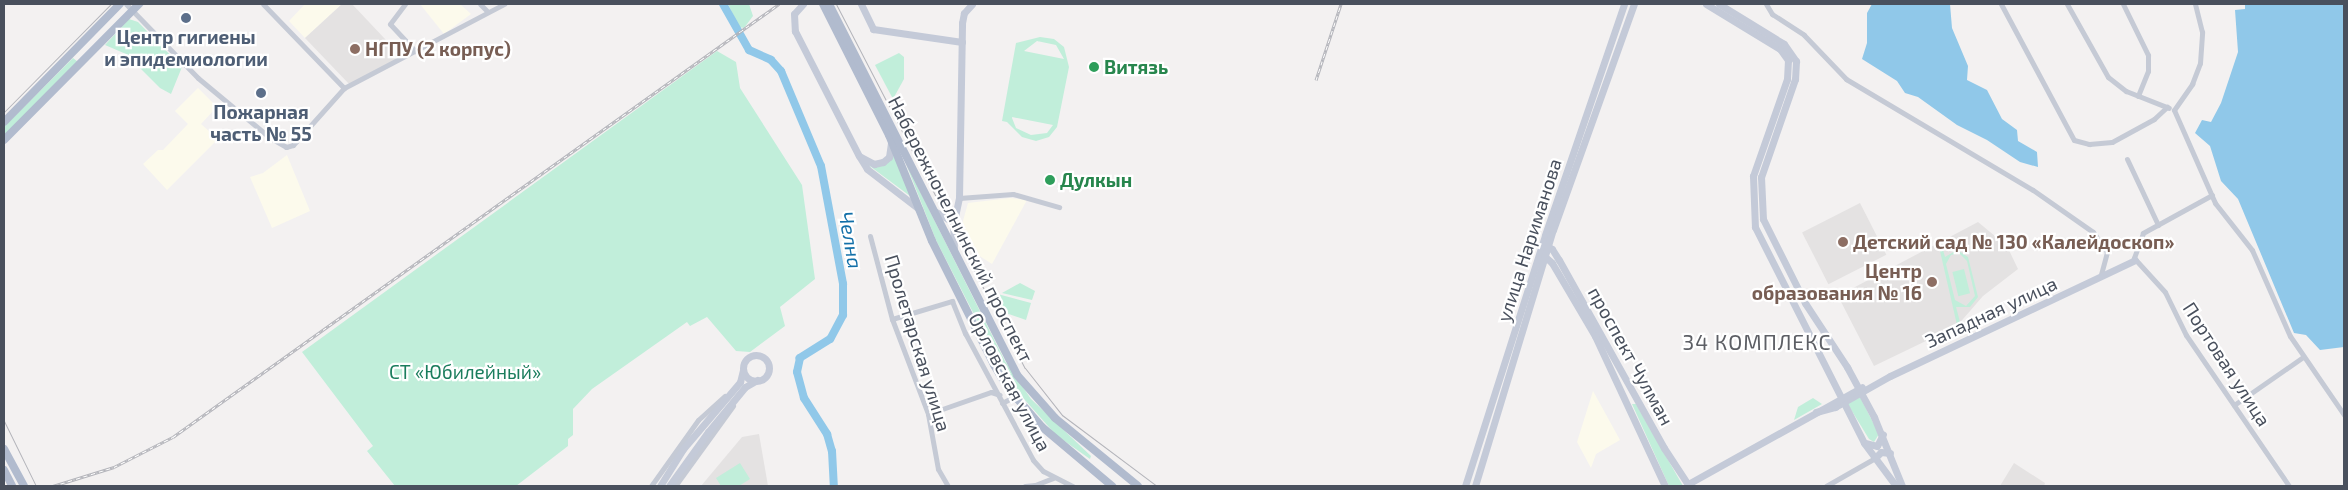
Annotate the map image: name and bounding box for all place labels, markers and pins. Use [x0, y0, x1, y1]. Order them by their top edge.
marker: Центр гигиены и эпидемиологии [180, 12, 192, 24]
place label: Центр гигиены и эпидемиологии [104, 26, 268, 70]
place label: НГПУ (2 корпус) [365, 38, 511, 60]
marker: НГПУ (2 корпус) [349, 43, 361, 55]
place label: Витязь [1104, 56, 1168, 78]
marker: Витязь [1088, 61, 1100, 73]
marker: Пожарная часть № 55 [255, 87, 267, 99]
place label: Пожарная часть № 55 [210, 101, 312, 145]
place label: Дулкын [1060, 169, 1132, 191]
marker: Дулкын [1044, 174, 1056, 186]
place label: Детский сад № 130 «Калейдоскоп» [1853, 231, 2174, 253]
marker: Детский сад № 130 «Калейдоскоп» [1837, 236, 1849, 248]
place label: Центр образования № 16 [1752, 260, 1922, 304]
marker: Центр образования № 16 [1926, 276, 1938, 288]

